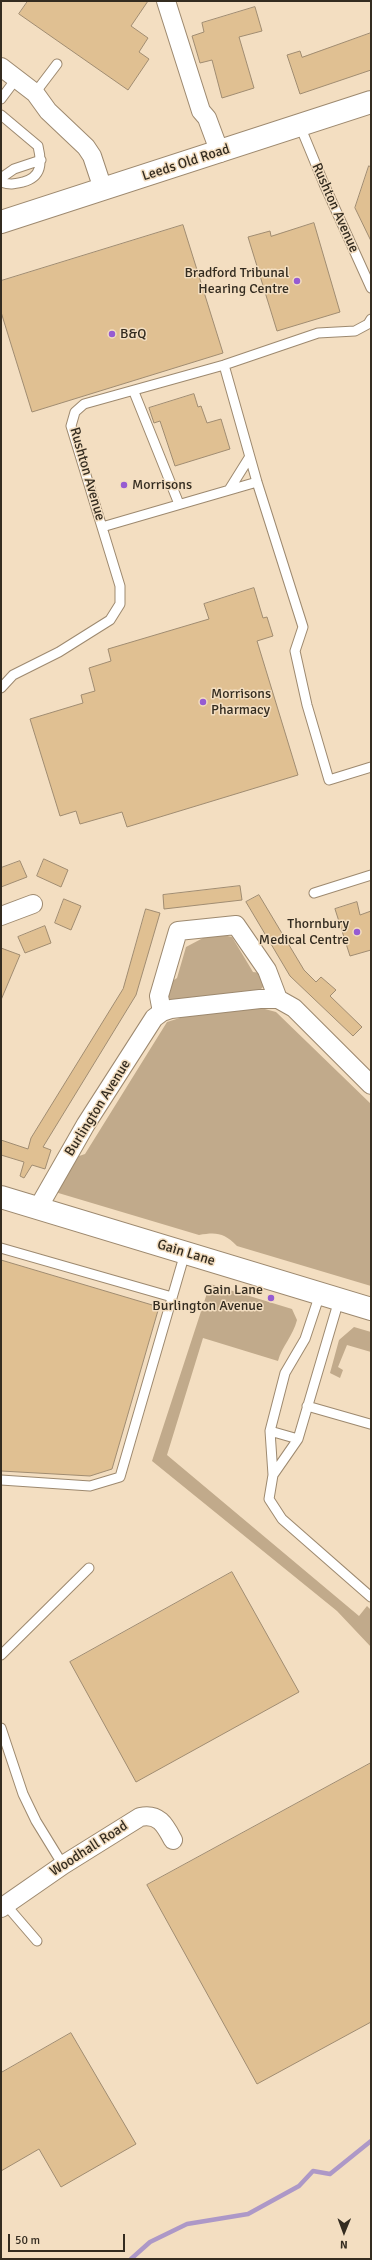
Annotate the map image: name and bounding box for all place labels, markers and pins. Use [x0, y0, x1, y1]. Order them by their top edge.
place label: Bradford Tribunal Hearing Centre [185, 265, 289, 298]
marker: Bradford Tribunal Hearing Centre [292, 276, 302, 286]
place label: B&Q [120, 326, 146, 342]
marker: B&Q [107, 329, 117, 339]
place label: Morrisons [132, 477, 192, 493]
marker: Morrisons [119, 480, 129, 490]
place label: Morrisons Pharmacy [211, 686, 271, 718]
marker: Morrisons Pharmacy [198, 697, 208, 707]
place label: Thornbury Medical Centre [259, 916, 349, 948]
marker: Thornbury Medical Centre [352, 927, 362, 937]
place label: Gain Lane Burlington Avenue [152, 1282, 263, 1314]
marker: Gain Lane Burlington Avenue [266, 1293, 276, 1303]

